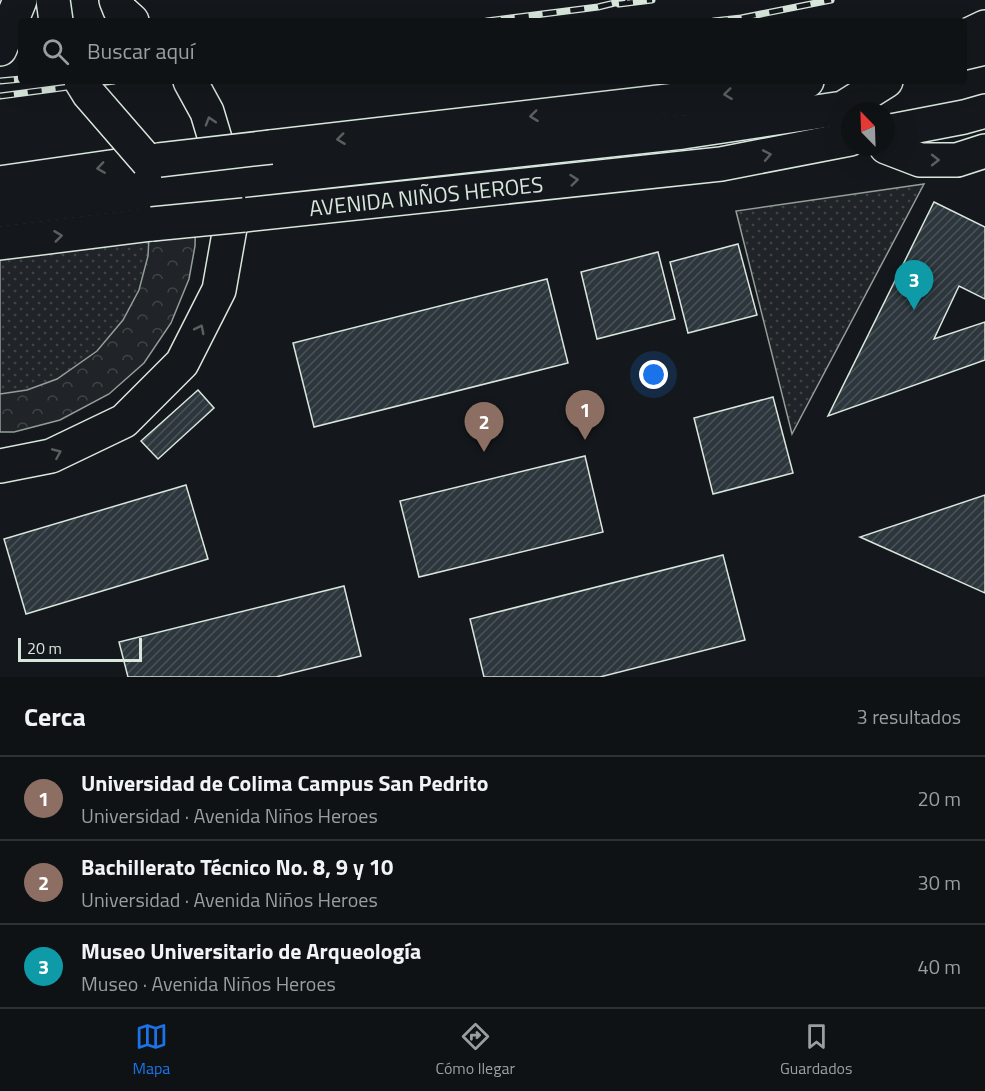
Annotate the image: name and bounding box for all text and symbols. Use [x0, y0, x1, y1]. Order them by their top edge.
search box [18, 18, 967, 84]
text: Buscar aquí [87, 34, 195, 68]
icon: search [39, 35, 72, 68]
one-way arrow [724, 87, 733, 99]
north arrow [841, 102, 895, 156]
one-way arrow [530, 109, 539, 122]
one-way arrow [205, 116, 217, 127]
one-way arrow [336, 132, 345, 144]
one-way arrow [762, 149, 772, 162]
one-way arrow [930, 154, 939, 166]
one-way arrow [96, 162, 106, 174]
street label: AVENIDA NIÑOS HEROES [307, 167, 545, 225]
one-way arrow [569, 174, 578, 187]
one-way arrow [53, 230, 63, 243]
pin: 3 [894, 260, 934, 310]
one-way arrow [192, 324, 204, 335]
your location [639, 360, 668, 389]
pin: 1 [566, 390, 604, 440]
pin: 2 [464, 402, 504, 452]
one-way arrow [50, 448, 61, 460]
scale bar [18, 635, 142, 662]
text: 20 m [27, 636, 62, 660]
text: Cerca [24, 697, 86, 736]
text: 3 resultados [857, 701, 961, 732]
text: Universidad de Colima Campus San Pedrito [81, 766, 488, 800]
text: 1 [38, 783, 49, 814]
text: 20 m [917, 783, 961, 814]
text: Universidad · Avenida Niños Heroes [81, 800, 378, 831]
text: Bachillerato Técnico No. 8, 9 y 10 [81, 850, 393, 884]
text: 2 [38, 867, 49, 898]
text: 30 m [917, 867, 961, 898]
text: Universidad · Avenida Niños Heroes [81, 884, 378, 915]
text: Museo Universitario de Arqueología [81, 934, 421, 968]
text: 3 [38, 951, 49, 982]
text: 40 m [917, 951, 961, 982]
text: Museo · Avenida Niños Heroes [81, 968, 336, 999]
tab: Mapa [132, 1020, 170, 1080]
tab: Cómo llegar [435, 1020, 515, 1080]
tab: Guardados [780, 1020, 852, 1080]

